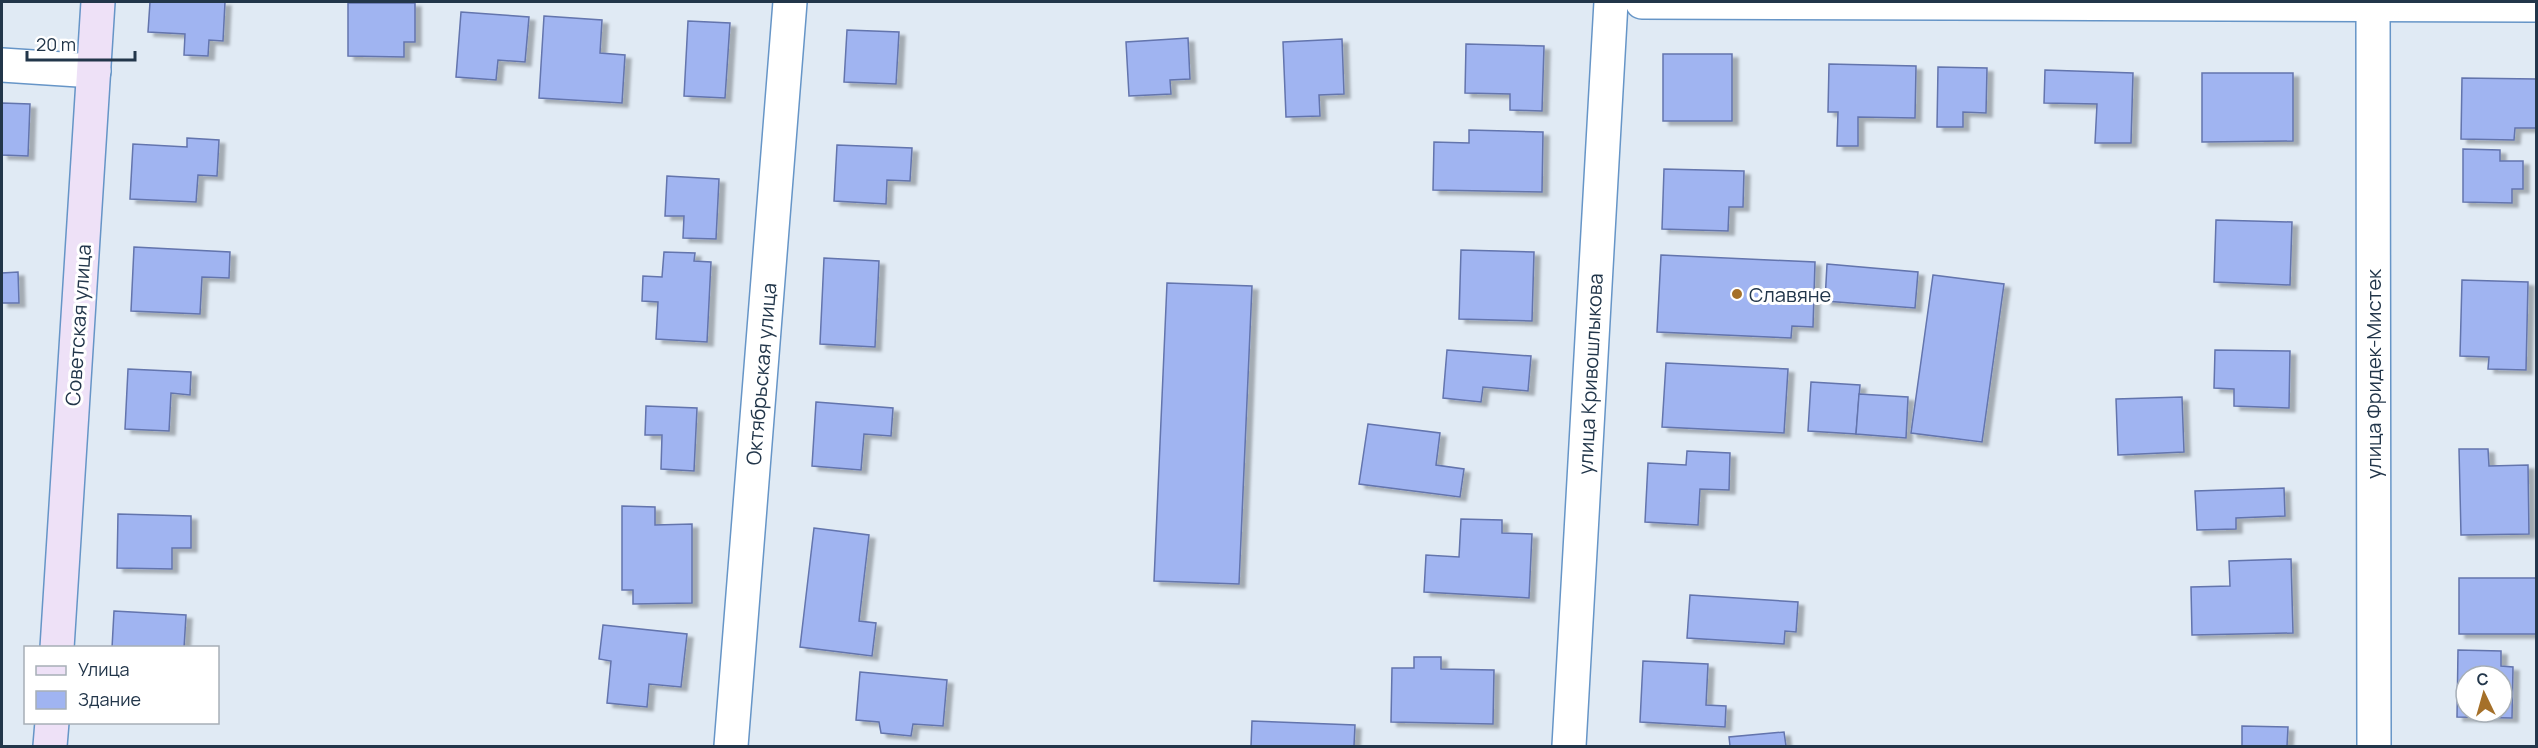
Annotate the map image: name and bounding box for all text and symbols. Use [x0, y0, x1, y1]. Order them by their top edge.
scale bar [27, 24, 135, 62]
text: 20 m [36, 32, 76, 56]
street label: Советская улица [59, 243, 97, 407]
street label: улица Фридек-Мистек [2360, 268, 2387, 479]
street label: улица Кривошлыкова [1571, 273, 1609, 475]
place label: Славяне [1749, 281, 1831, 308]
street label: Октябрьская улица [740, 282, 782, 466]
marker: Славяне [1730, 287, 1744, 301]
legend [24, 646, 219, 724]
text: Улица [78, 657, 130, 681]
north arrow [2454, 664, 2514, 724]
text: С [2476, 668, 2490, 691]
text: Здание [78, 687, 141, 711]

